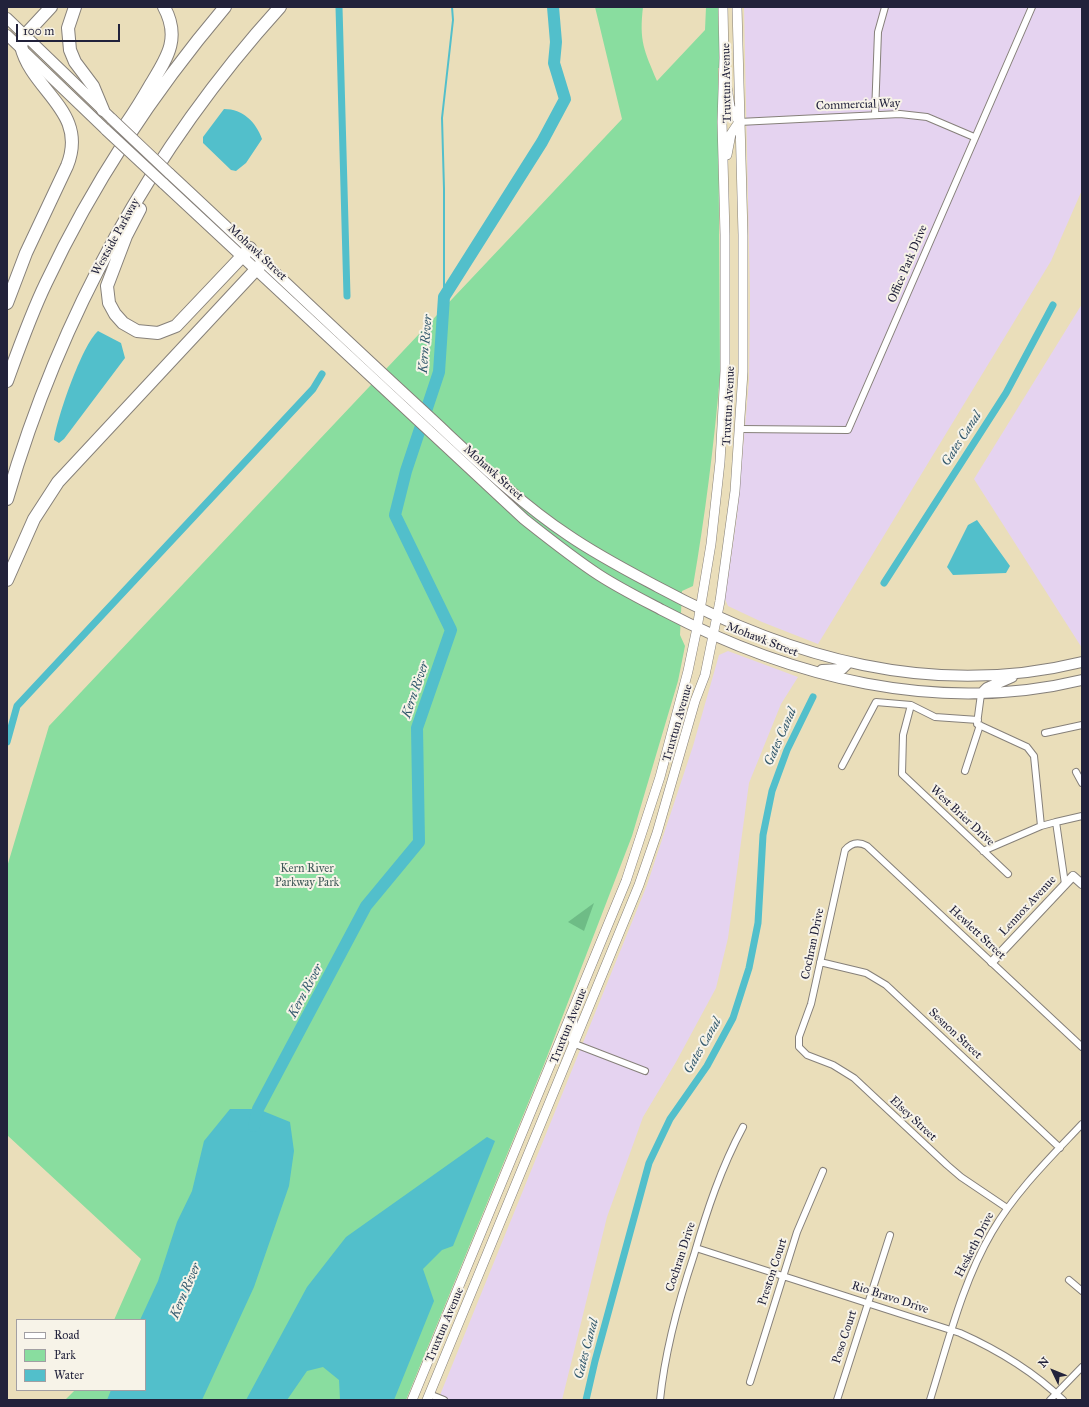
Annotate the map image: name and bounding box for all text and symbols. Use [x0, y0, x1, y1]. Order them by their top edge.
scale bar [18, 16, 122, 42]
text: 100 m [23, 24, 54, 38]
street label: Truxtun Avenue [719, 43, 735, 123]
street label: Commercial Way [816, 96, 900, 114]
street label: Westside Parkway [89, 196, 143, 278]
street label: Mohawk Street [224, 222, 290, 284]
street label: Office Park Drive [885, 223, 931, 305]
water label: Kern River [416, 314, 436, 374]
street label: Truxtun Avenue [720, 366, 738, 446]
water label: Gates Canal [939, 409, 985, 469]
street label: Mohawk Street [460, 442, 526, 504]
street label: Mohawk Street [724, 620, 800, 660]
water label: Kern River [399, 660, 433, 720]
street label: Truxtun Avenue [660, 683, 696, 763]
water label: Gates Canal [761, 706, 801, 768]
street label: West Brier Drive [927, 783, 997, 849]
park label: Kern River Parkway Park [275, 862, 339, 890]
street label: Lennox Avenue [997, 873, 1059, 939]
street label: Hewlett Street [946, 903, 1008, 963]
street label: Cochran Drive [798, 907, 828, 981]
water label: Kern River [285, 961, 327, 1021]
street label: Truxtun Avenue [547, 986, 591, 1066]
street label: Sesnon Street [925, 1006, 985, 1062]
water label: Gates Canal [681, 1015, 725, 1077]
street label: Elsey Street [886, 1094, 940, 1144]
street label: Hesketh Drive [952, 1210, 998, 1280]
street label: Cochran Drive [663, 1220, 699, 1294]
street label: Preston Court [755, 1237, 791, 1307]
water label: Kern River [167, 1261, 205, 1321]
street label: Rio Bravo Drive [850, 1279, 930, 1317]
street label: Truxtun Avenue [423, 1285, 467, 1365]
street label: Poso Court [830, 1308, 860, 1366]
water label: Gates Canal [571, 1317, 603, 1381]
legend [16, 1319, 146, 1391]
text: Road [54, 1328, 80, 1342]
text: Park [54, 1348, 76, 1362]
north arrow [1033, 1351, 1073, 1391]
text: N [1036, 1355, 1052, 1370]
text: Water [54, 1368, 84, 1382]

